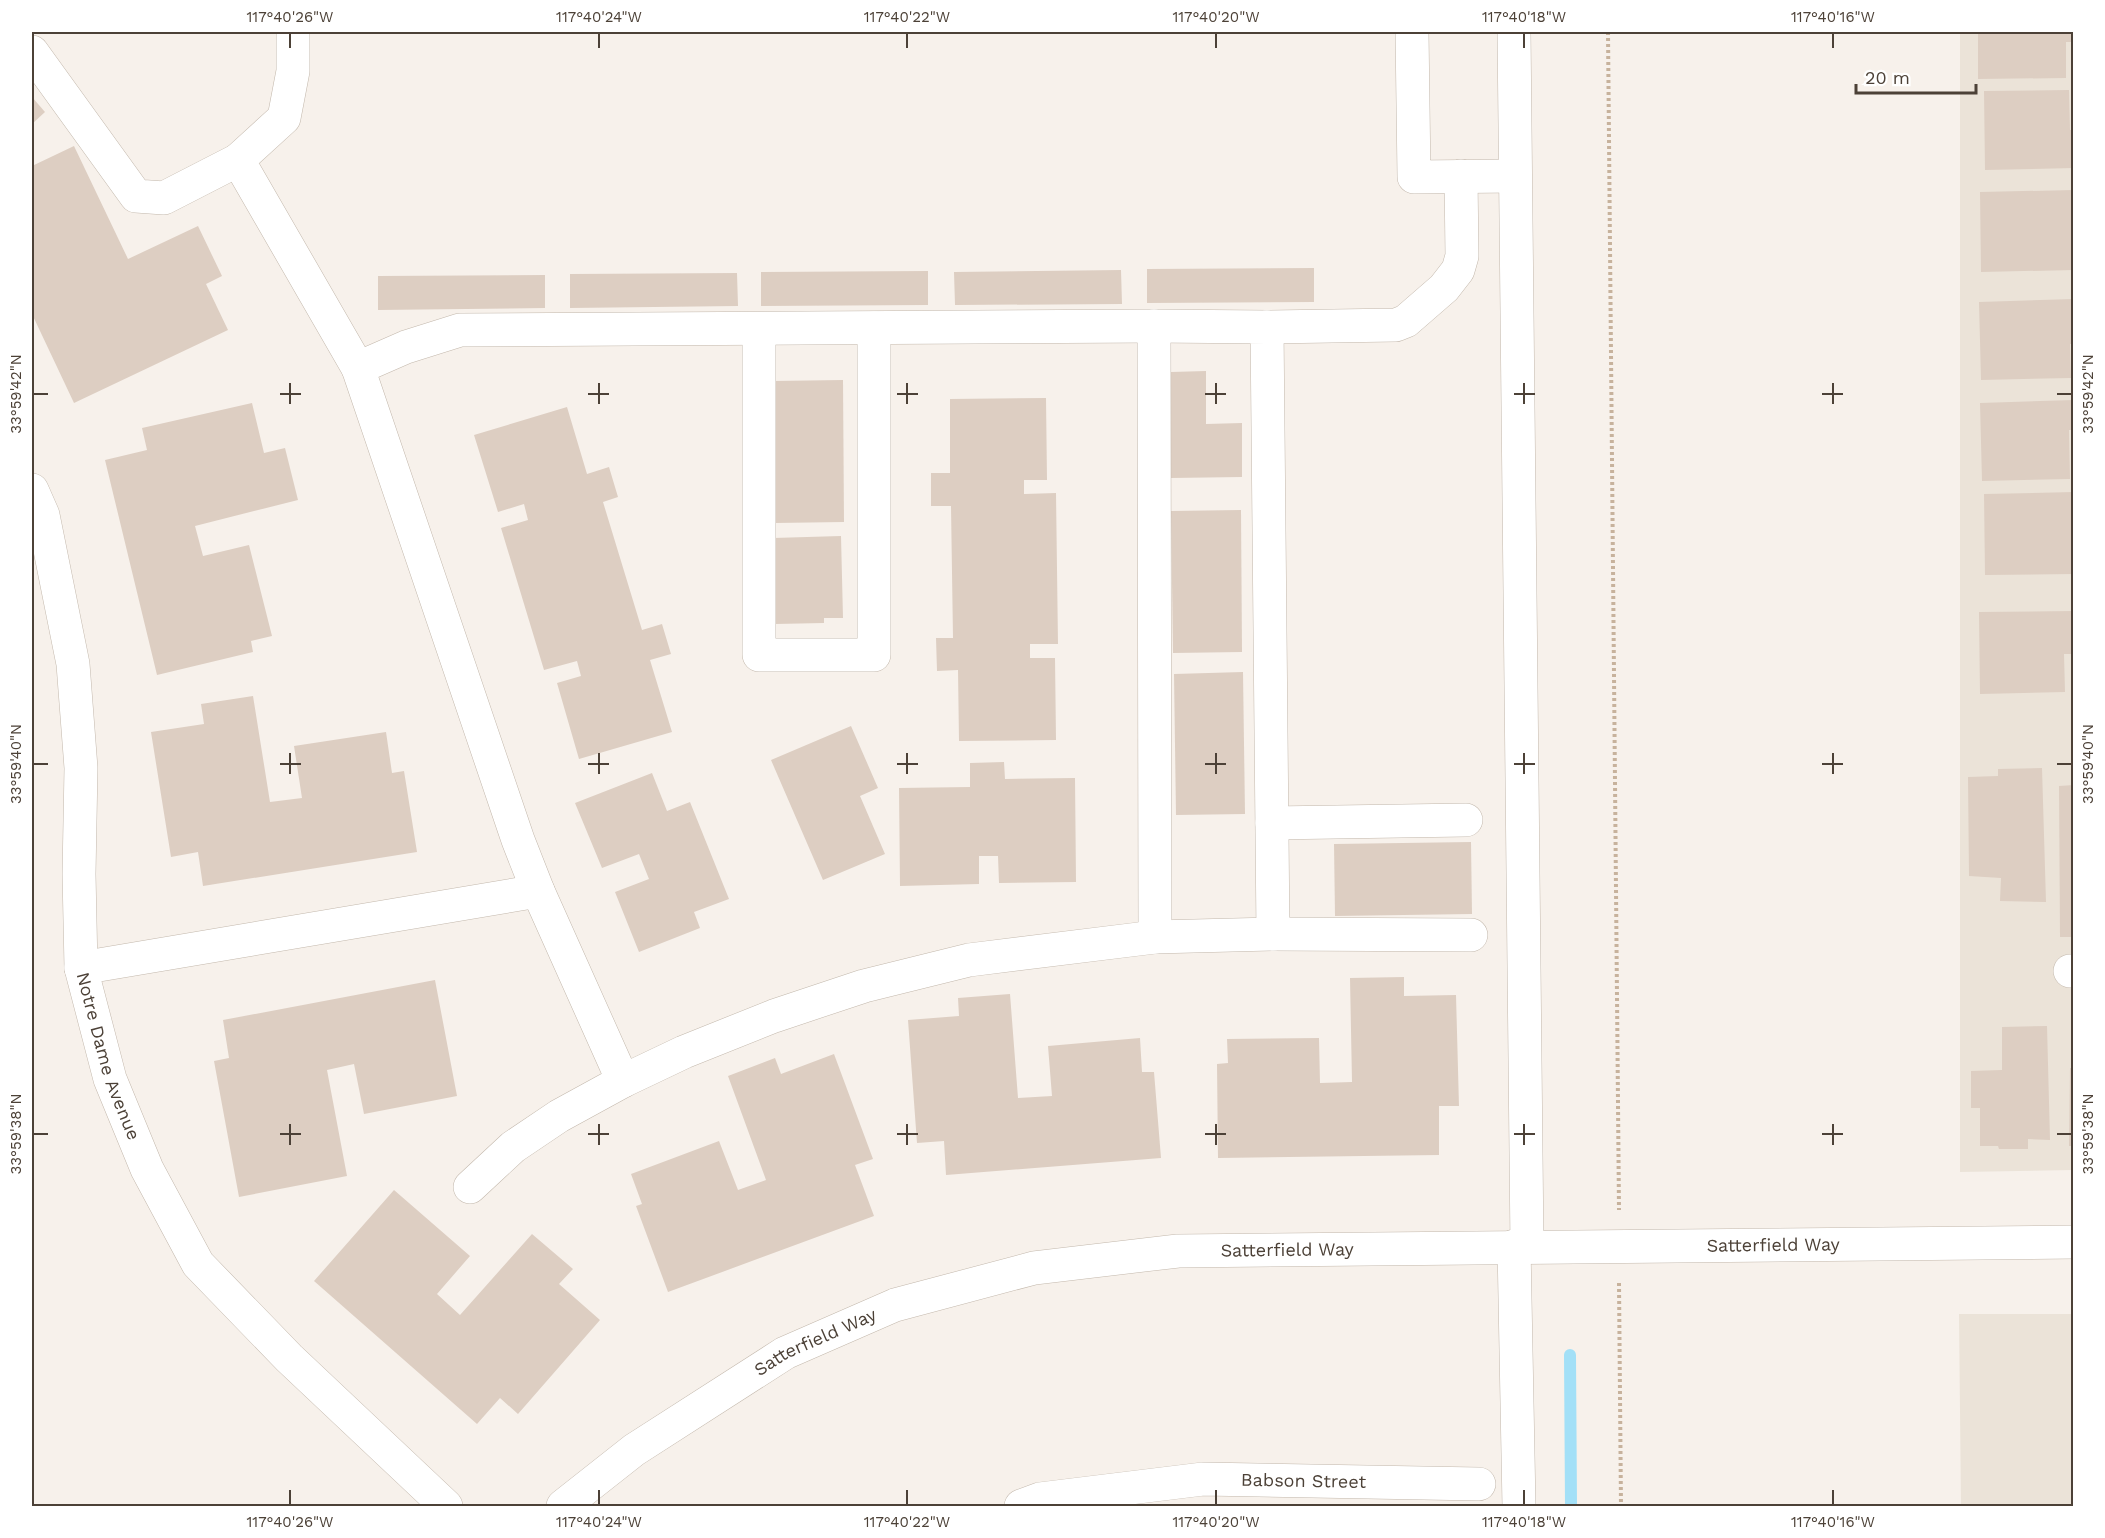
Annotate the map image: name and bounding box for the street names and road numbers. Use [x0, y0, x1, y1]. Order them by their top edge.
street label: Notre Dame Avenue [73, 970, 145, 1143]
street label: Satterfield Way [1706, 1233, 1841, 1256]
street label: Satterfield Way [1221, 1238, 1355, 1261]
street label: Satterfield Way [750, 1303, 880, 1380]
street label: Babson Street [1241, 1469, 1367, 1492]

